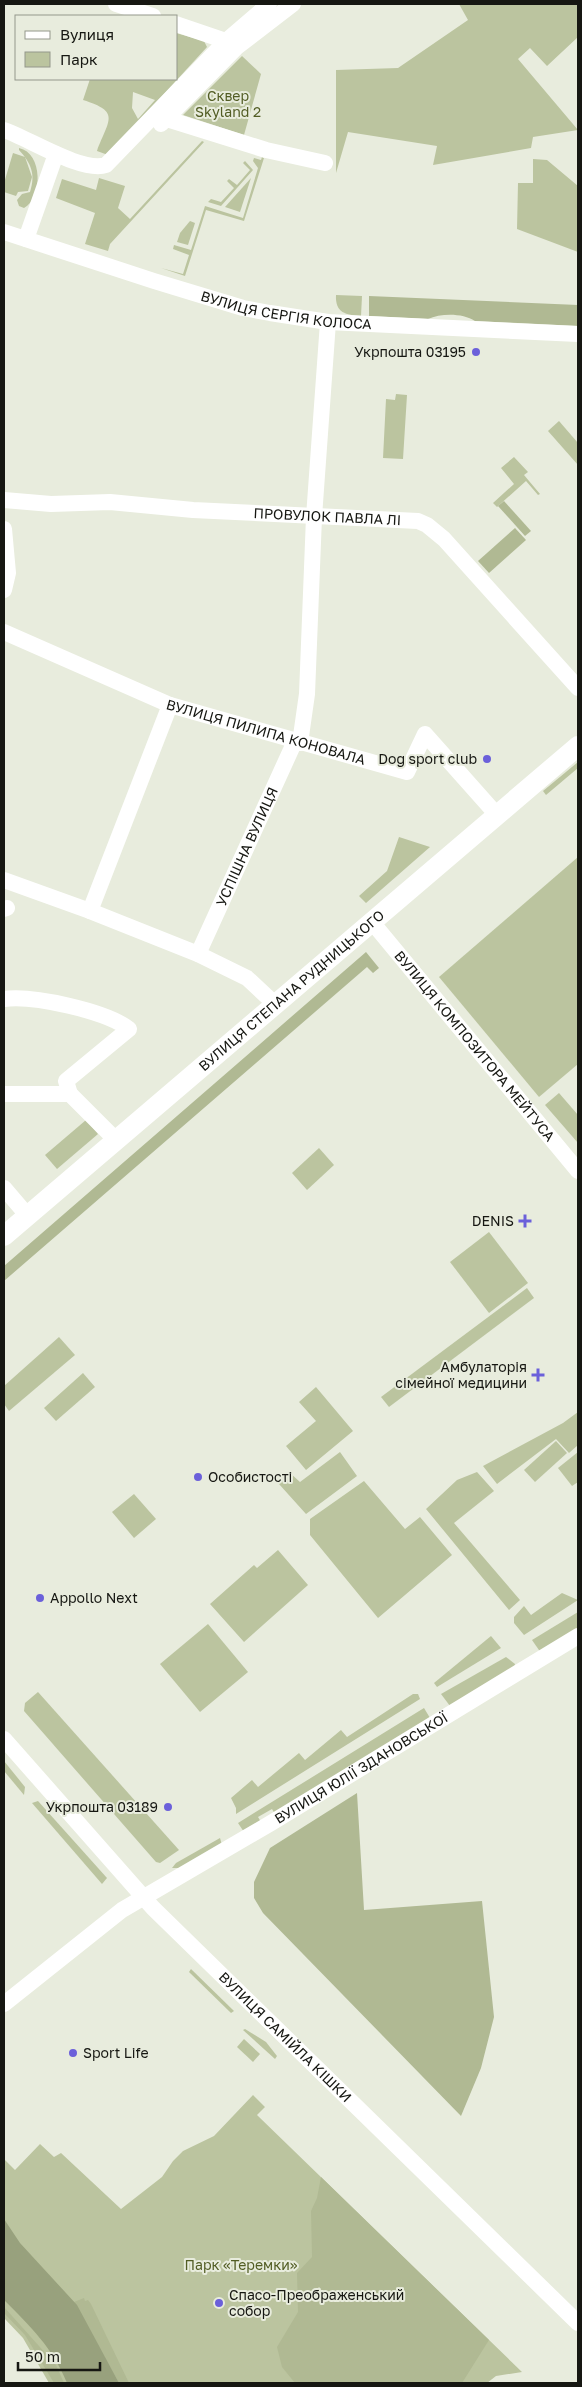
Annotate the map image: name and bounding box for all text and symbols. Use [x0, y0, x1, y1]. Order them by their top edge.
legend [15, 15, 178, 80]
text: Вулиця [60, 25, 114, 43]
text: Парк [60, 50, 98, 68]
park label: Сквер Skyland 2 [195, 87, 261, 120]
street label: ВУЛИЦЯ СЕРГІЯ КОЛОСА [199, 287, 373, 332]
place label: Укрпошта 03195 [354, 343, 466, 360]
marker: Укрпошта 03195 [470, 346, 482, 358]
street label: ПРОВУЛОК ПАВЛА ЛІ [253, 504, 401, 528]
street label: ВУЛИЦЯ ПИЛИПА КОНОВАЛА [164, 695, 368, 768]
place label: Dog sport club [378, 750, 477, 767]
marker: Dog sport club [481, 753, 493, 765]
street label: УСПІШНА ВУЛИЦЯ [212, 784, 281, 909]
street label: ВУЛИЦЯ СТЕПАНА РУДНИЦЬКОГО [195, 906, 387, 1074]
street label: ВУЛИЦЯ КОМПОЗИТОРА МЕЙТУСА [391, 947, 559, 1145]
place label: DENIS [472, 1212, 514, 1229]
marker: DENIS [518, 1214, 532, 1228]
place label: Амбулаторія сімейної медицини [395, 1358, 527, 1391]
marker: Амбулаторія сімейної медицини [531, 1368, 545, 1382]
place label: Особистості [208, 1468, 292, 1485]
marker: Особистості [192, 1471, 204, 1483]
place label: Appollo Next [50, 1589, 138, 1606]
marker: Appollo Next [34, 1592, 46, 1604]
street label: ВУЛИЦЯ ЮЛІЇ ЗДАНОВСЬКОЇ [271, 1708, 451, 1827]
place label: Укрпошта 03189 [46, 1798, 158, 1815]
marker: Укрпошта 03189 [162, 1801, 174, 1813]
street label: ВУЛИЦЯ САМІЙЛА КІШКИ [216, 1968, 355, 2105]
place label: Sport Life [83, 2044, 149, 2061]
marker: Sport Life [67, 2047, 79, 2059]
park label: Парк «Теремки» [185, 2256, 298, 2273]
place label: Спасо-Преображенський собор [229, 2286, 404, 2319]
marker: Спасо-Преображенський собор [213, 2297, 225, 2309]
scale bar [18, 2340, 100, 2372]
text: 50 m [25, 2347, 60, 2365]

